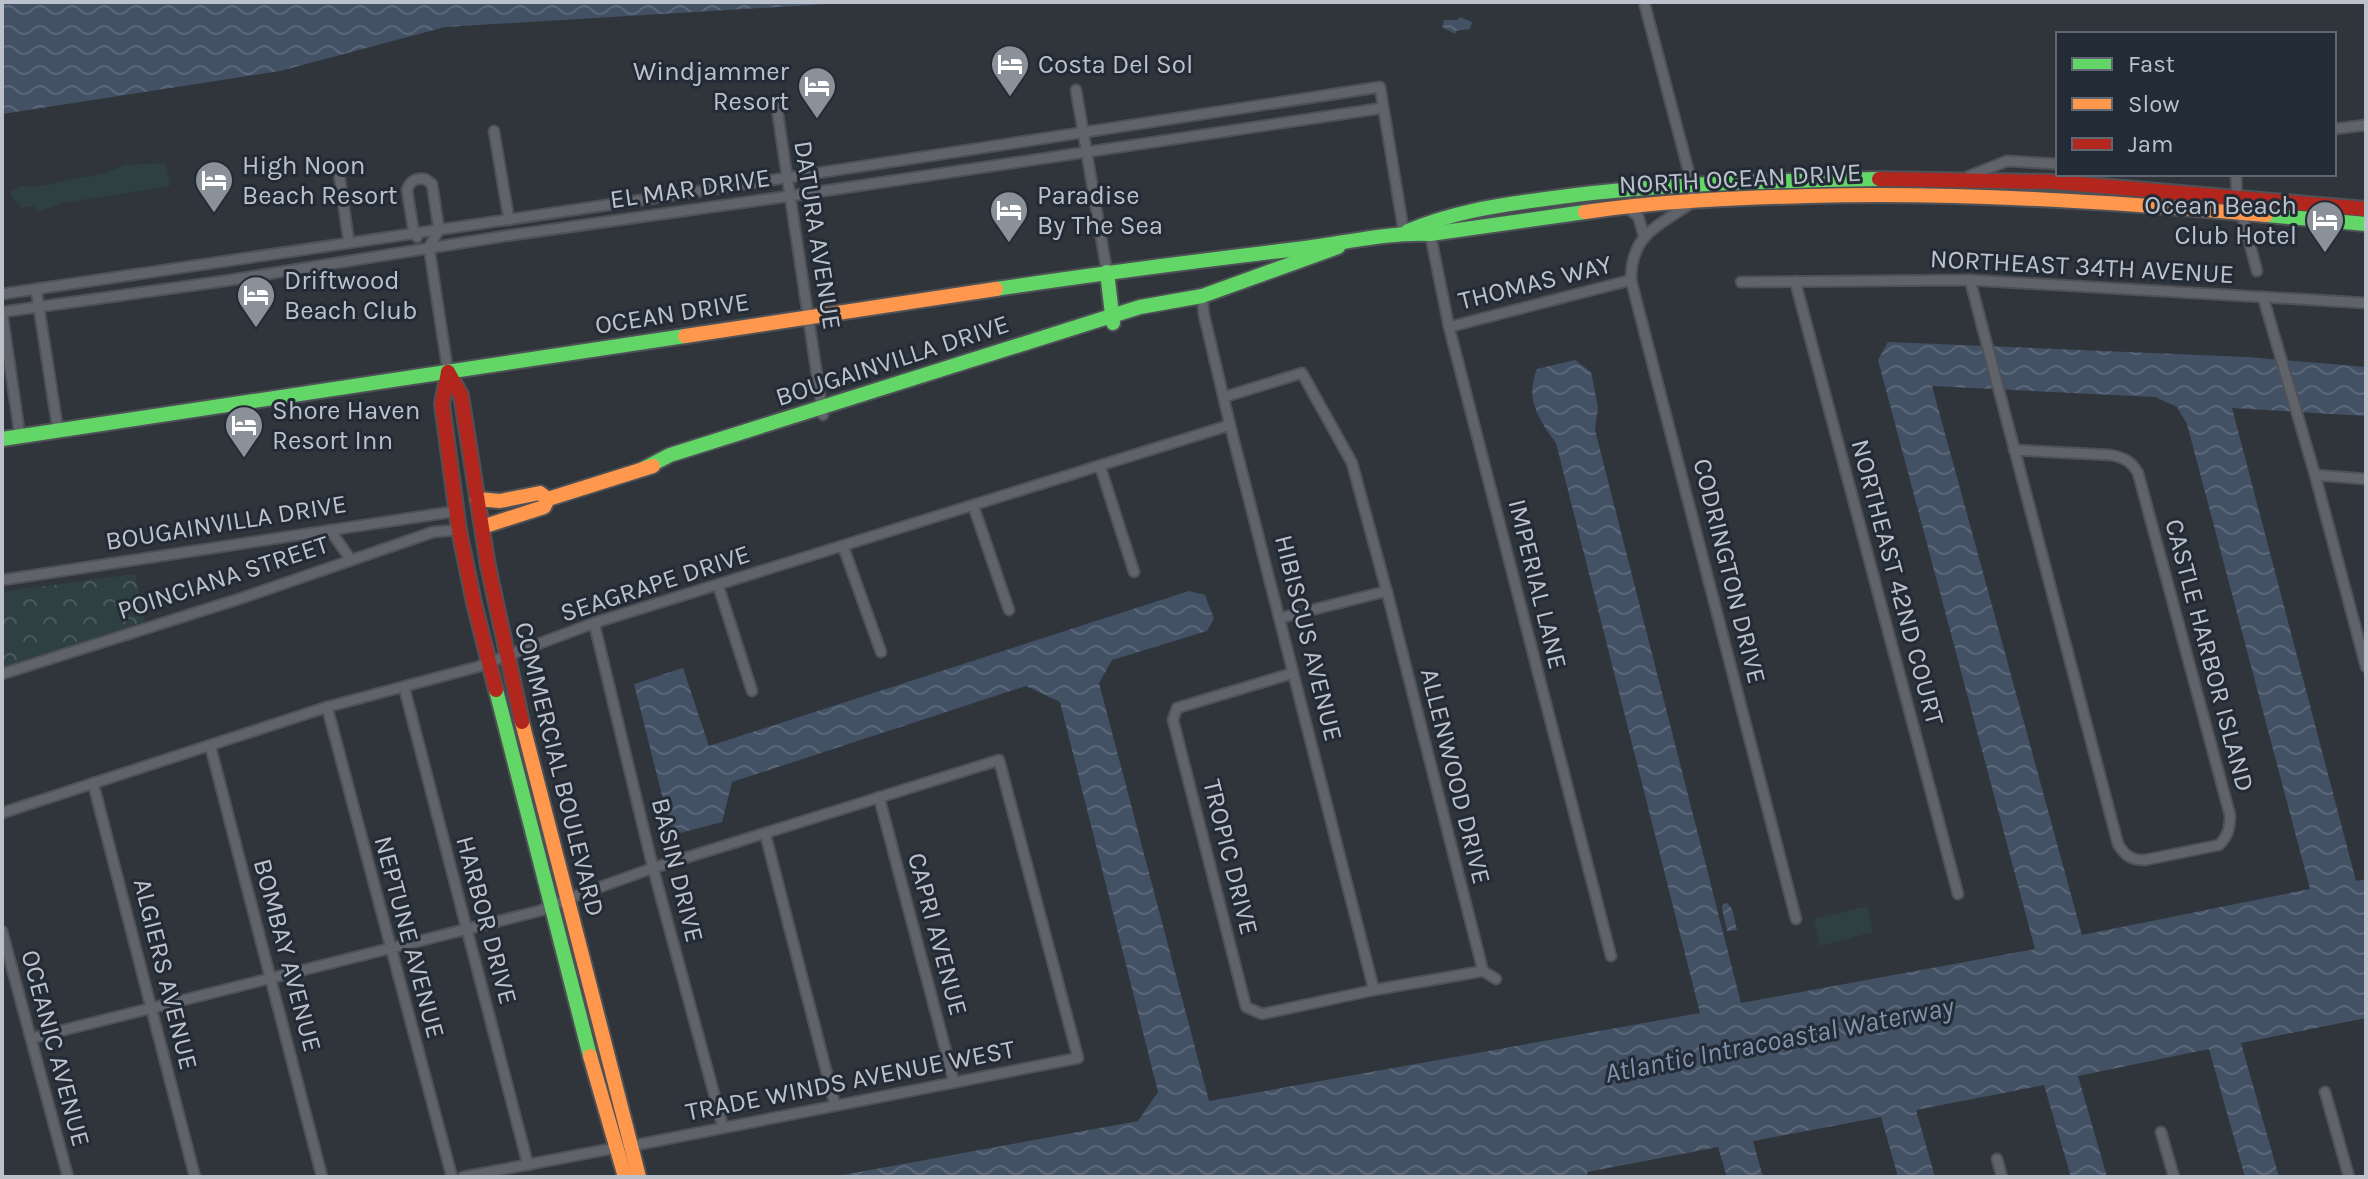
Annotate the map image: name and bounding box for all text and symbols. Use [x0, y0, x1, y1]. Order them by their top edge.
legend [2056, 32, 2336, 176]
hotel icon: Costa Del Sol [989, 43, 1031, 98]
place label: Costa Del Sol [1038, 49, 1193, 80]
text: Fast [2128, 50, 2175, 78]
place label: Windjammer Resort [633, 56, 790, 117]
hotel icon: Windjammer Resort [796, 65, 838, 120]
text: Slow [2128, 90, 2180, 118]
text: Jam [2128, 130, 2173, 158]
street label: DATURA AVENUE [787, 138, 848, 332]
place label: High Noon Beach Resort [242, 150, 398, 211]
street label: NORTH OCEAN DRIVE [1618, 157, 1862, 200]
hotel icon: High Noon Beach Resort [193, 159, 235, 214]
street label: EL MAR DRIVE [608, 162, 772, 215]
place label: Paradise By The Sea [1037, 180, 1163, 241]
hotel icon: Paradise By The Sea [988, 189, 1030, 244]
place label: Ocean Beach Club Hotel [2144, 190, 2297, 251]
hotel icon: Ocean Beach Club Hotel [2304, 199, 2346, 254]
street label: NORTHEAST 34TH AVENUE [1929, 243, 2235, 290]
street label: THOMAS WAY [1455, 248, 1616, 317]
place label: Driftwood Beach Club [284, 265, 417, 326]
hotel icon: Driftwood Beach Club [235, 274, 277, 329]
street label: OCEAN DRIVE [593, 286, 751, 341]
street label: BOUGAINVILLA DRIVE [772, 308, 1013, 413]
place label: Shore Haven Resort Inn [272, 395, 420, 456]
hotel icon: Shore Haven Resort Inn [223, 404, 265, 459]
street label: NORTHEAST 42ND COURT [1844, 436, 1951, 728]
street label: CODRINGTON DRIVE [1687, 455, 1772, 687]
street label: BOUGAINVILLA DRIVE [103, 488, 349, 557]
street label: IMPERIAL LANE [1501, 496, 1574, 672]
street label: CASTLE HARBOR ISLAND [2158, 515, 2261, 795]
street label: POINCIANA STREET [114, 529, 333, 626]
street label: HIBISCUS AVENUE [1268, 532, 1349, 744]
street label: SEAGRAPE DRIVE [556, 538, 754, 629]
street label: COMMERCIAL BOULEVARD [508, 619, 611, 920]
street label: ALLENWOOD DRIVE [1414, 665, 1497, 887]
street label: TROPIC DRIVE [1196, 776, 1265, 938]
street label: BASIN DRIVE [645, 795, 710, 946]
street label: NEPTUNE AVENUE [368, 833, 451, 1042]
street label: HARBOR DRIVE [449, 833, 524, 1008]
street label: CAPRI AVENUE [901, 849, 974, 1019]
street label: BOMBAY AVENUE [247, 855, 328, 1055]
street label: ALGIERS AVENUE [127, 875, 204, 1073]
street label: OCEANIC AVENUE [14, 946, 97, 1150]
water label: Atlantic Intracoastal Waterway [1602, 989, 1957, 1090]
street label: TRADE WINDS AVENUE WEST [683, 1033, 1017, 1128]

